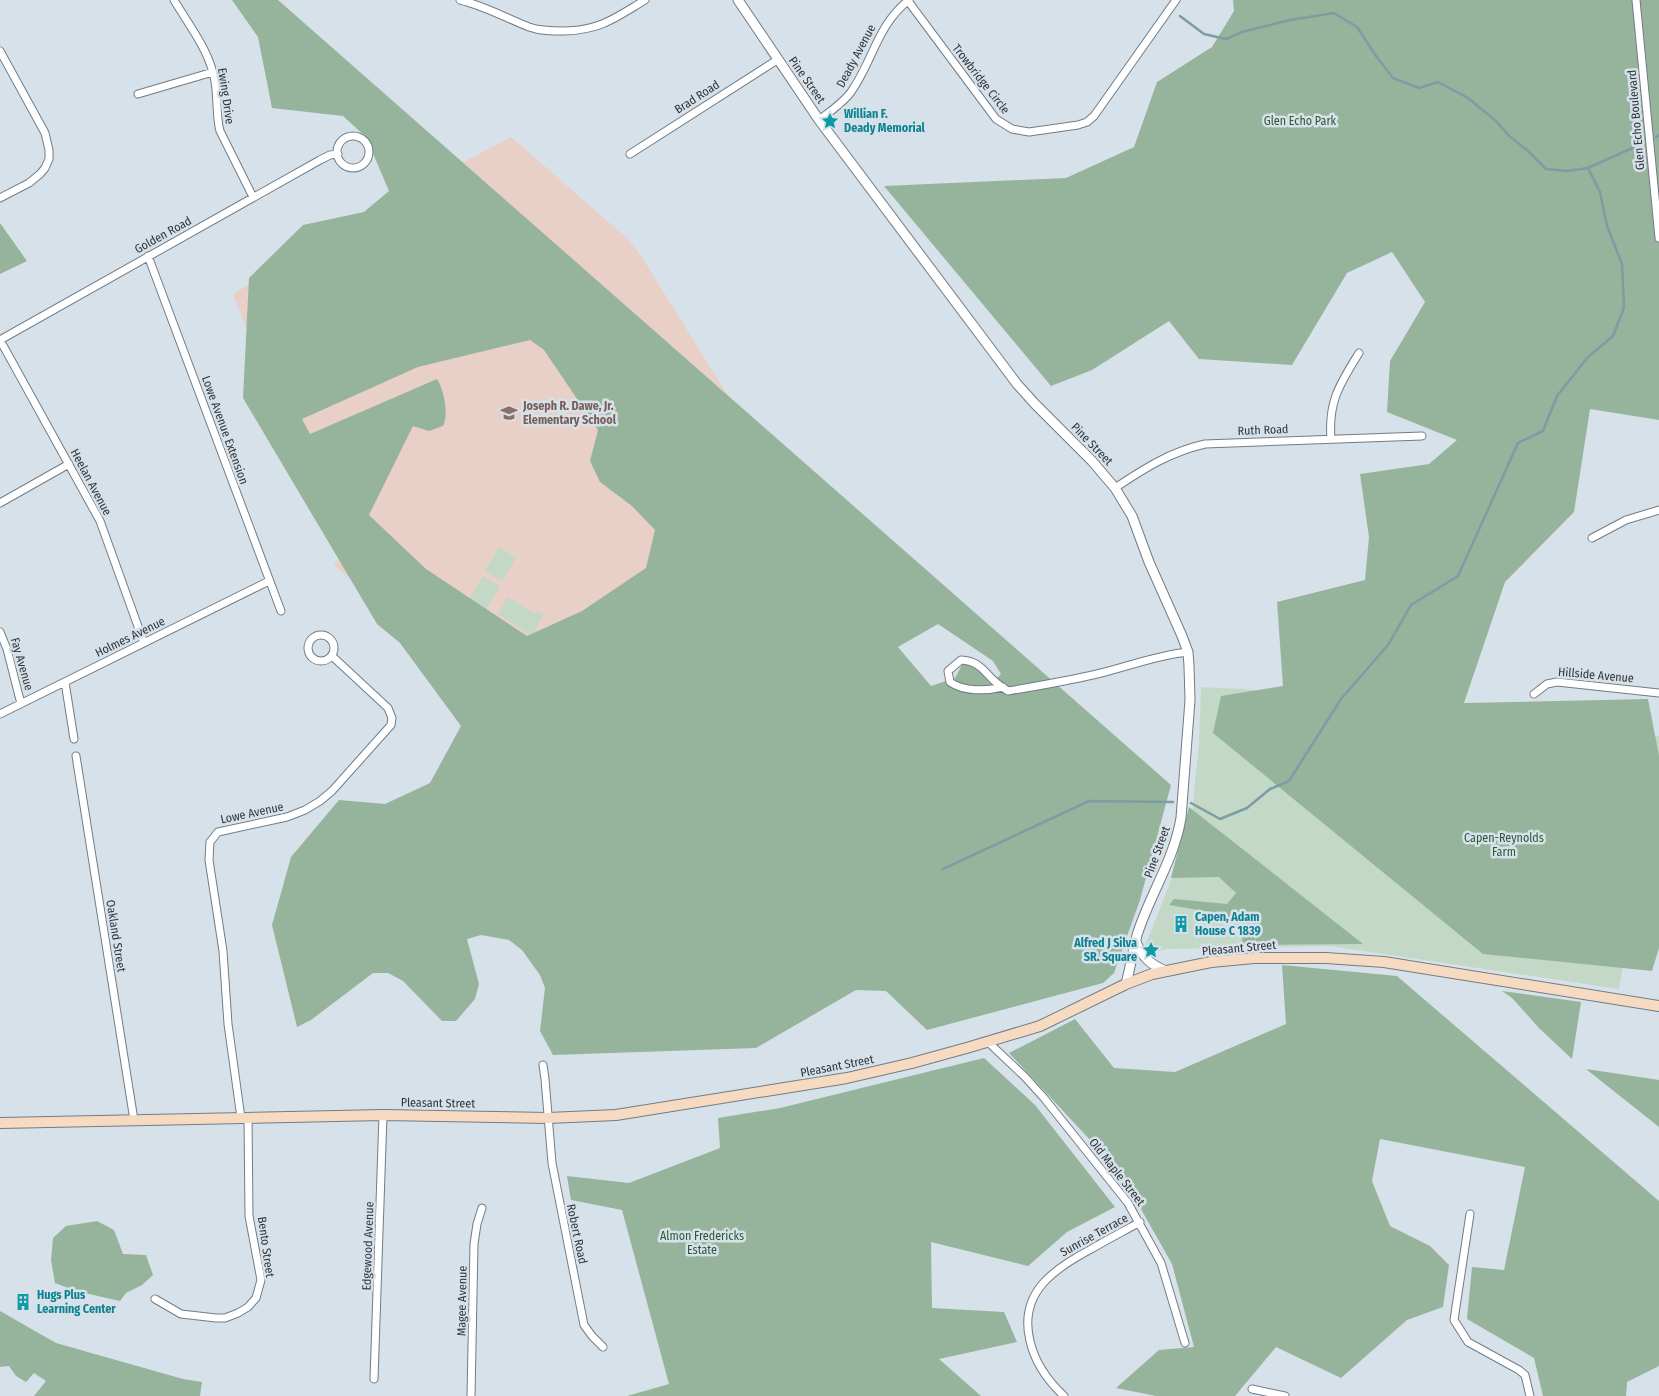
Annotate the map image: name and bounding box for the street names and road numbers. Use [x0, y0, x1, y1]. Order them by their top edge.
street label: Deady Avenue [834, 22, 878, 90]
street label: Trowbridge Circle [949, 41, 1013, 117]
street label: Pine Street [786, 54, 828, 106]
street label: Ewing Drive [215, 67, 237, 125]
street label: Glen Echo Boulevard [1625, 69, 1647, 171]
street label: Brad Road [672, 77, 722, 117]
street label: Golden Road [132, 214, 194, 256]
street label: Lowe Avenue Extension [199, 374, 251, 486]
street label: Pine Street [1068, 420, 1116, 468]
street label: Ruth Road [1237, 422, 1289, 438]
street label: Heelan Avenue [68, 446, 114, 518]
street label: Holmes Avenue [93, 614, 167, 660]
street label: Fay Avenue [8, 636, 36, 692]
street label: Hillside Avenue [1558, 665, 1635, 685]
street label: Lowe Avenue [219, 799, 285, 827]
street label: Pine Street [1141, 824, 1173, 880]
street label: Oakland Street [103, 899, 129, 973]
street label: Pleasant Street [1201, 938, 1277, 958]
street label: Pleasant Street [799, 1052, 875, 1080]
street label: Pleasant Street [401, 1095, 475, 1111]
street label: Old Maple Street [1086, 1135, 1148, 1209]
street label: Edgewood Avenue [359, 1201, 377, 1291]
street label: Robert Road [564, 1203, 590, 1265]
street label: Sunrise Terrace [1058, 1211, 1130, 1259]
street label: Bento Street [255, 1216, 277, 1278]
street label: Magee Avenue [454, 1266, 470, 1336]

